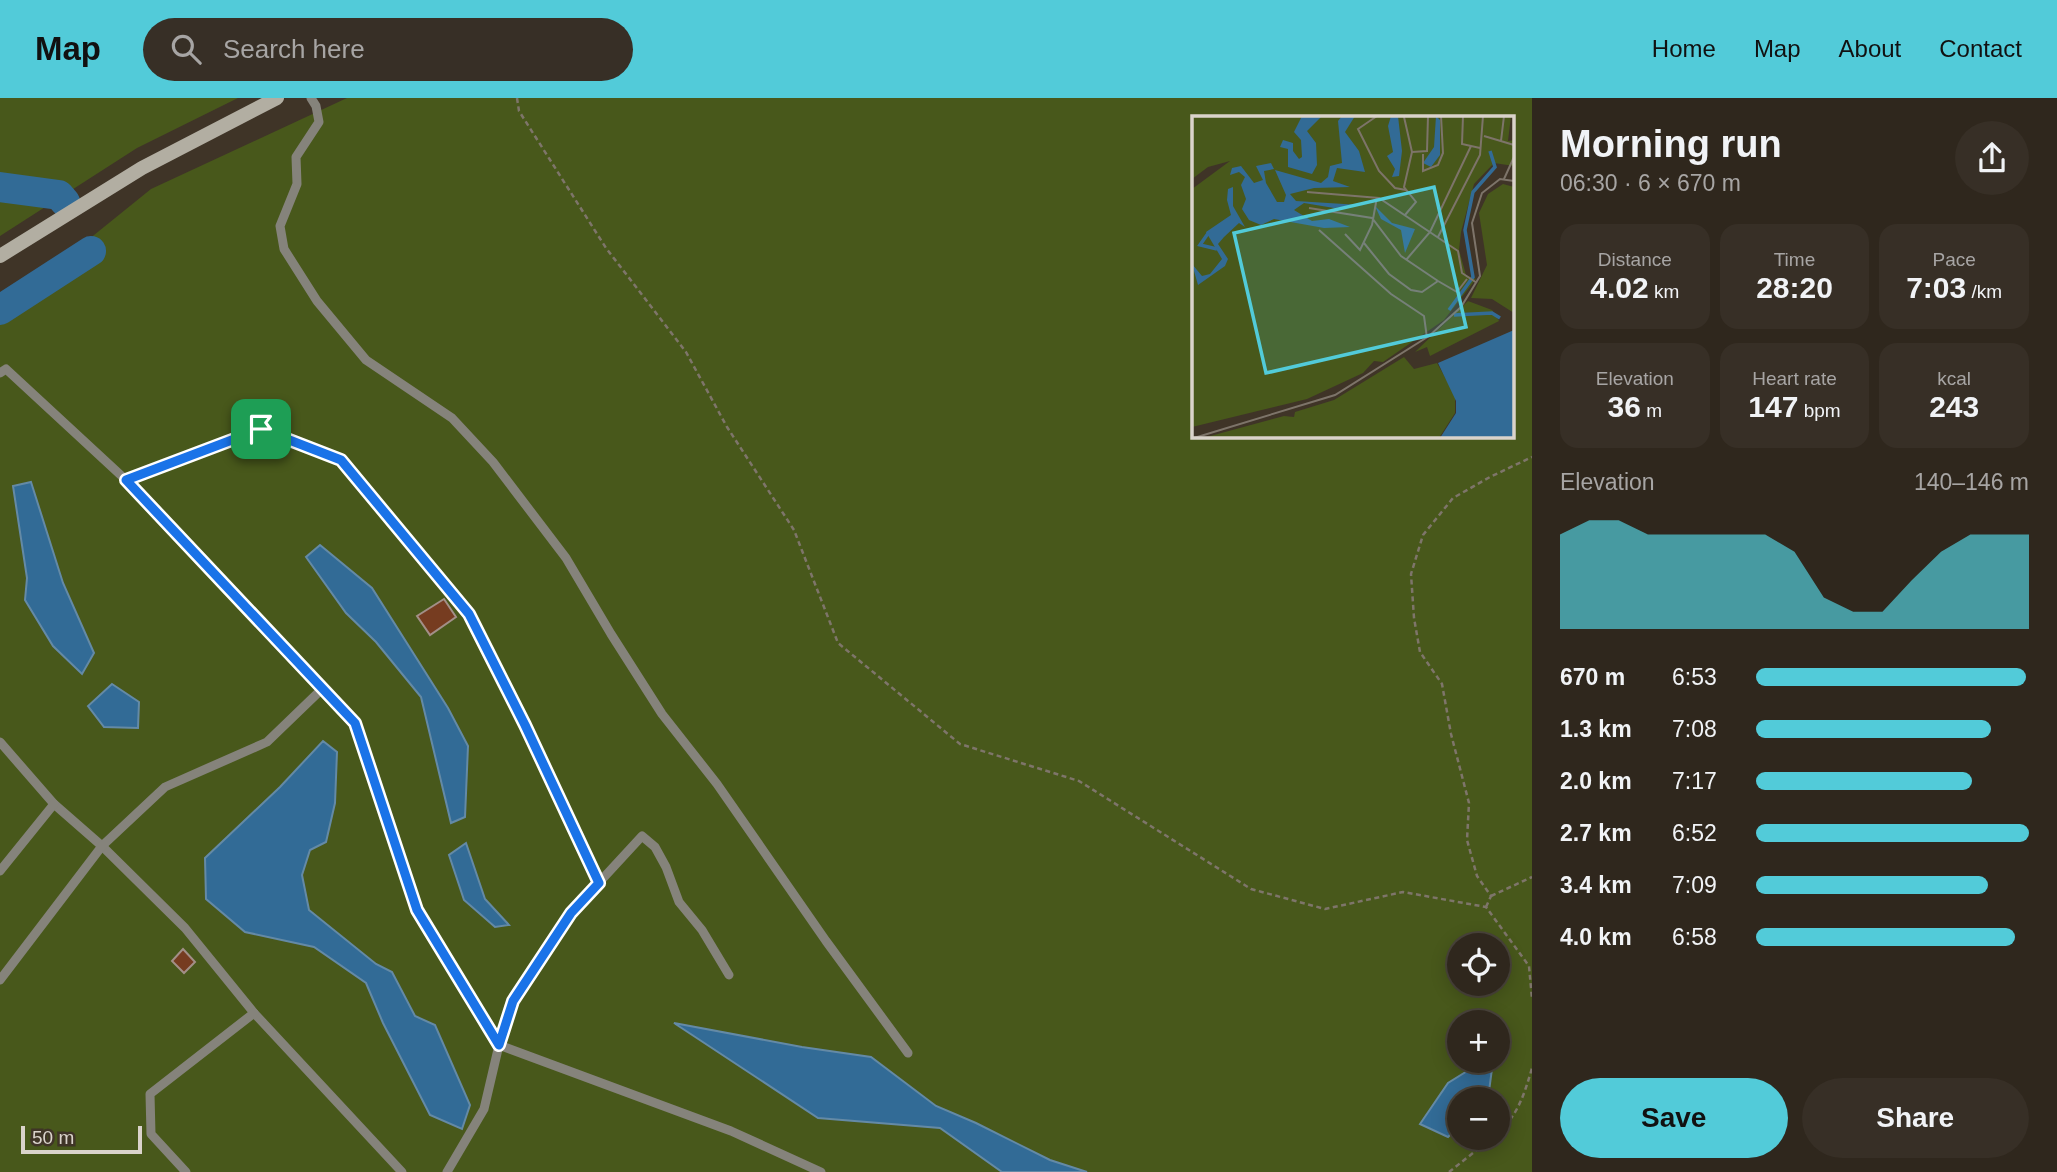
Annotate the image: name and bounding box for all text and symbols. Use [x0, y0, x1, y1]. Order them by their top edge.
search box [143, 18, 633, 81]
text: Map [35, 30, 101, 67]
icon: search [167, 30, 205, 68]
text: Search here [223, 34, 365, 64]
text: Home [1652, 35, 1716, 62]
text: Map [1754, 35, 1801, 62]
text: About [1839, 35, 1901, 62]
text: Contact [1939, 35, 2022, 62]
inset map [1192, 116, 1514, 438]
button: share [1955, 121, 2029, 195]
text: Morning run [1560, 123, 1782, 165]
text: 06:30 · 6 × 670 m [1560, 170, 1741, 196]
text: Distance [1598, 249, 1672, 270]
text: Time [1774, 249, 1815, 270]
text: Pace [1933, 249, 1976, 270]
text: 4.02 [1590, 271, 1649, 304]
text: 28:20 [1756, 271, 1833, 304]
text: 7:03 [1906, 271, 1966, 304]
text: km [1649, 281, 1679, 302]
text: /km [1966, 281, 2002, 302]
text: Elevation [1596, 368, 1674, 389]
text: Heart rate [1752, 368, 1837, 389]
text: kcal [1937, 368, 1971, 389]
text: 36 [1608, 390, 1641, 423]
text: 147 [1748, 390, 1798, 423]
text: 243 [1929, 390, 1979, 423]
pin [231, 399, 291, 459]
text: m [1641, 400, 1662, 421]
text: bpm [1798, 400, 1841, 421]
icon: arrive [242, 410, 280, 448]
text: Elevation [1560, 469, 1655, 495]
text: 140–146 m [1914, 469, 2029, 495]
text: 670 m [1560, 664, 1625, 690]
text: 6:53 [1672, 664, 1717, 690]
text: 1.3 km [1560, 716, 1632, 742]
text: 7:08 [1672, 716, 1717, 742]
text: 2.0 km [1560, 768, 1632, 794]
text: 7:17 [1672, 768, 1717, 794]
text: 2.7 km [1560, 820, 1632, 846]
text: 6:52 [1672, 820, 1717, 846]
text: 3.4 km [1560, 872, 1632, 898]
text: 7:09 [1672, 872, 1717, 898]
text: 4.0 km [1560, 924, 1632, 950]
text: 6:58 [1672, 924, 1717, 950]
map controls [1447, 933, 1510, 1150]
button: locate [1447, 933, 1510, 996]
button: + [1447, 1010, 1510, 1073]
button: Save [1560, 1078, 1788, 1158]
button: Share [1802, 1078, 2029, 1158]
button: − [1447, 1087, 1510, 1150]
scale bar [21, 1123, 142, 1155]
text: 50 m [32, 1127, 74, 1148]

